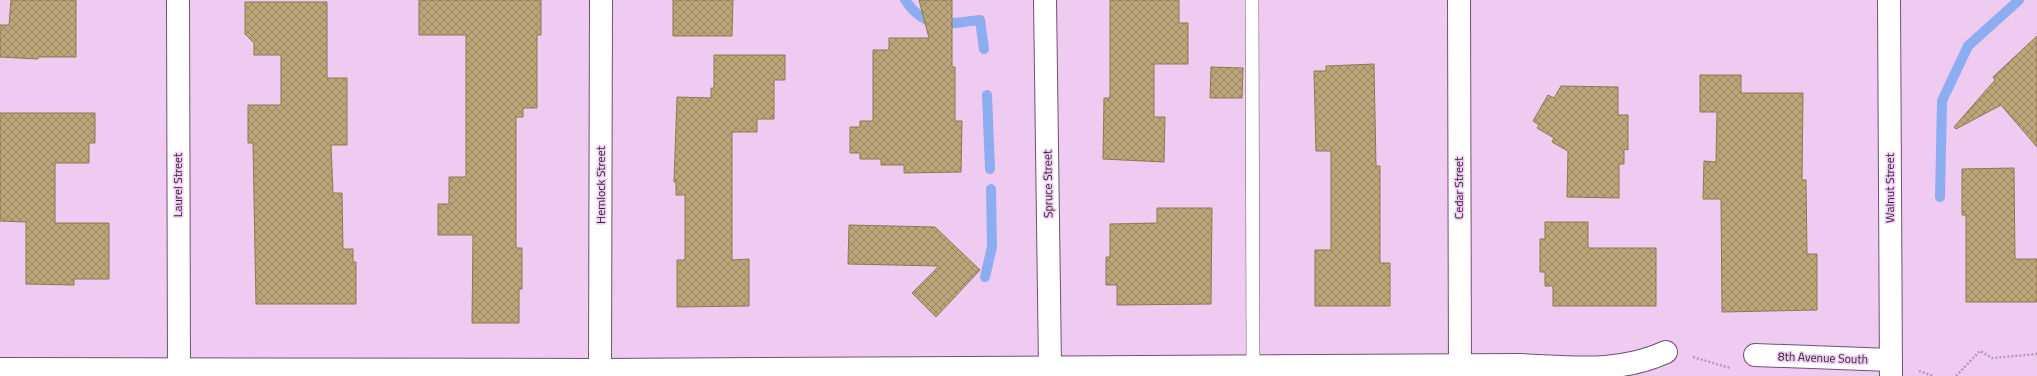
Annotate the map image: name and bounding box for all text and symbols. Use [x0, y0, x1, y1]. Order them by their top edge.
street label: Hemlock Street [591, 145, 610, 224]
street label: Spruce Street [1037, 149, 1058, 218]
street label: Laurel Street [168, 152, 187, 217]
street label: Walnut Street [1880, 152, 1899, 223]
street label: Cedar Street [1449, 156, 1468, 219]
street label: 8th Avenue South [1778, 346, 1868, 369]

